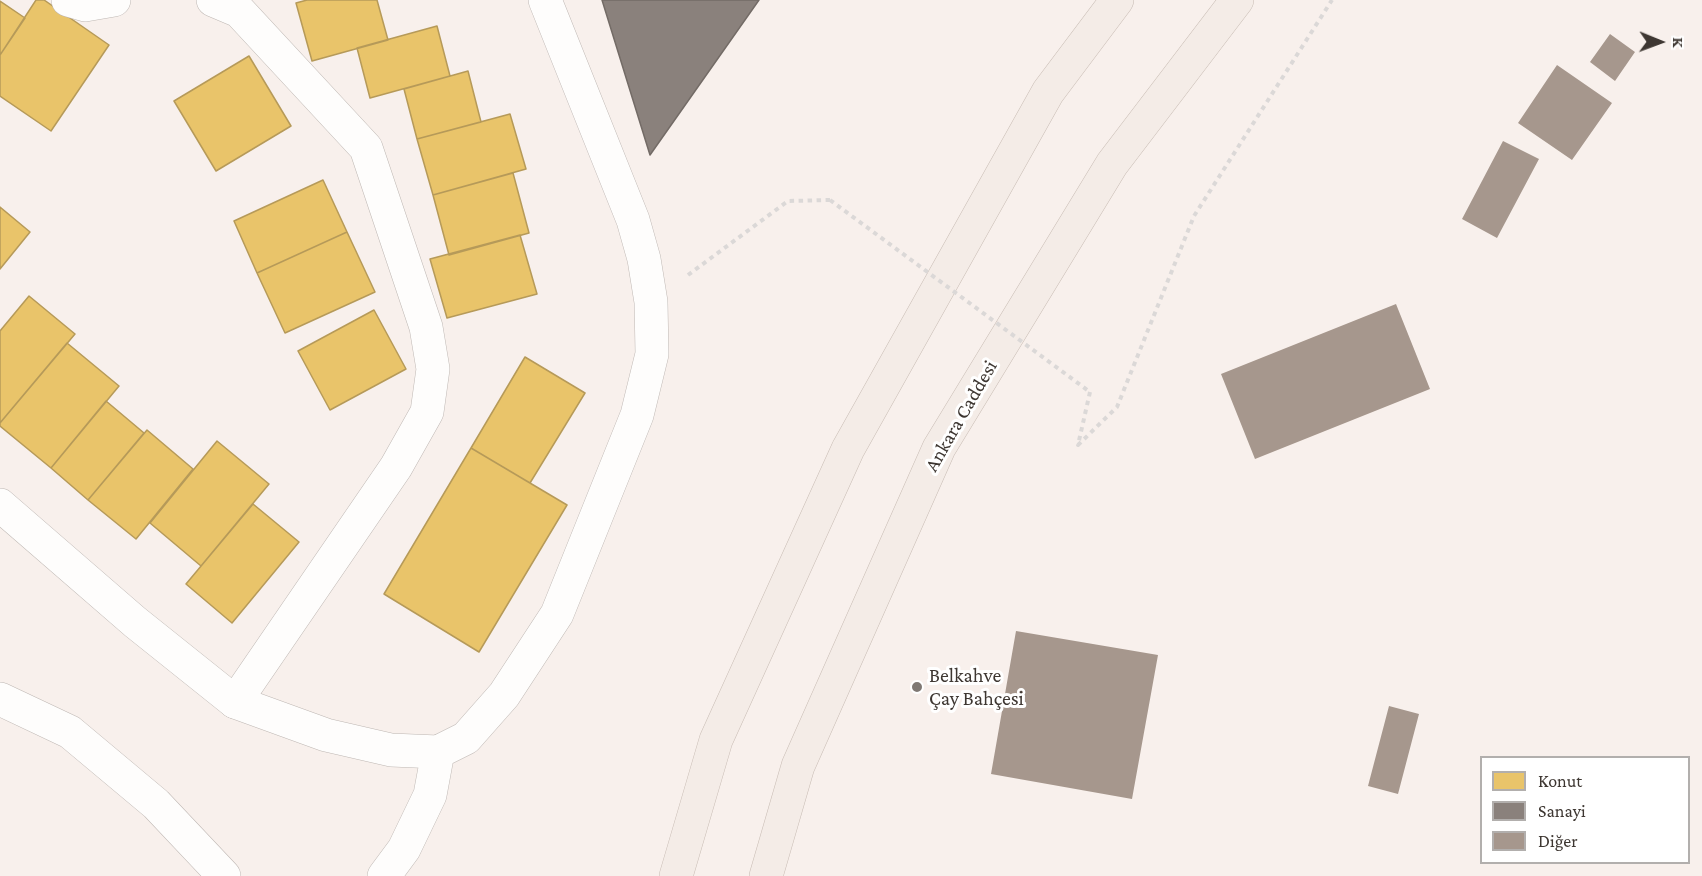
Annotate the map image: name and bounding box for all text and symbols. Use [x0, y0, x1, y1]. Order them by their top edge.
north arrow [1630, 12, 1690, 72]
text: K [1670, 37, 1687, 48]
street label: Ankara Caddesi [919, 356, 1003, 476]
place label: Belkahve Çay Bahçesi [929, 664, 1024, 711]
marker: Belkahve Çay Bahçesi [910, 680, 924, 694]
legend [1480, 756, 1690, 864]
text: Konut [1538, 771, 1582, 791]
text: Sanayi [1538, 801, 1586, 821]
text: Diğer [1538, 831, 1578, 851]

